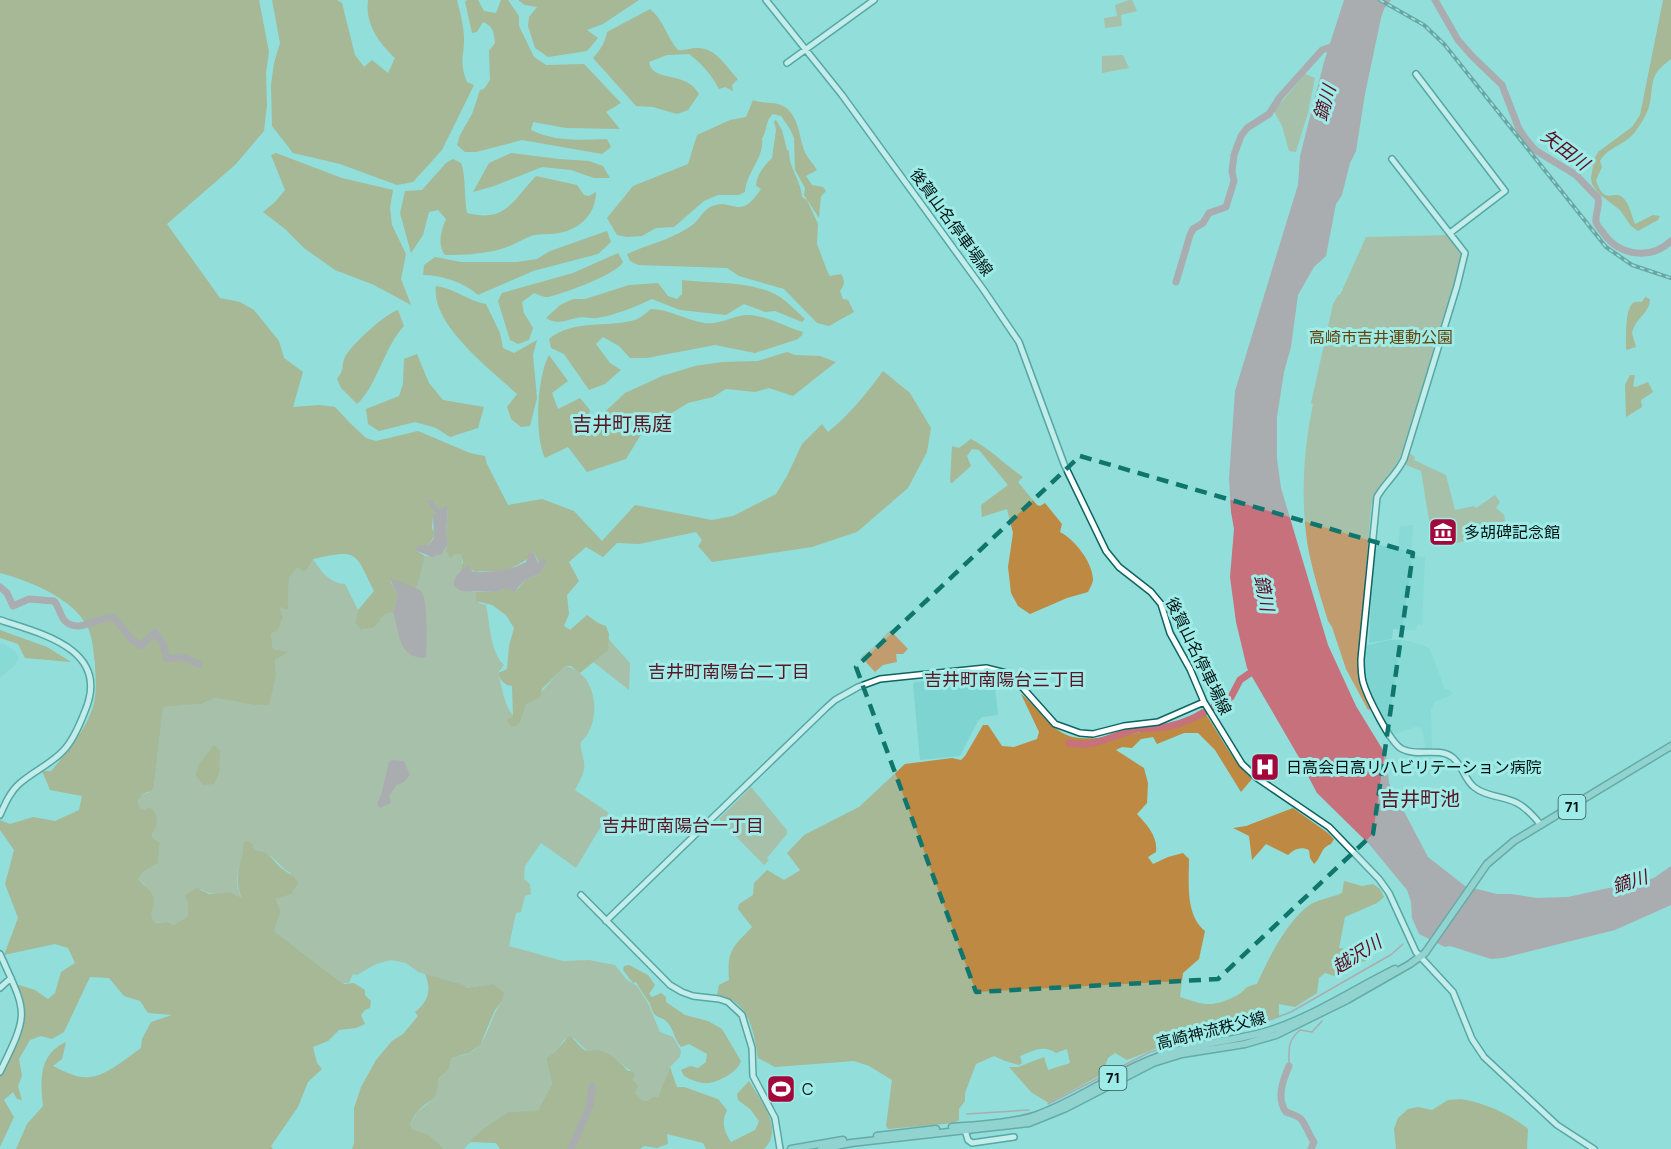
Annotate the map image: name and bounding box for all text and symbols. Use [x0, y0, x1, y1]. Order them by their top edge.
water label: 鏑川 [1308, 80, 1341, 123]
water label: 矢田川 [1537, 123, 1596, 176]
street label: 後賀山名停車場線 [905, 164, 999, 280]
park label: 高崎市吉井運動公園 [1309, 326, 1453, 348]
district label: 吉井町馬庭 [572, 410, 672, 437]
museum icon: 多胡碑記念館 [1427, 516, 1459, 548]
place label: 多胡碑記念館 [1464, 521, 1560, 543]
water label: 鏑川 [1250, 573, 1281, 615]
street label: 後賀山名停車場線 [1161, 594, 1237, 718]
district label: 吉井町南陽台二丁目 [648, 659, 810, 683]
district label: 吉井町南陽台三丁目 [924, 667, 1086, 691]
hospital icon: 日高会日高リハビリテーション病院 [1249, 751, 1281, 783]
place label: 日高会日高リハビリテーション病院 [1286, 756, 1542, 778]
district label: 吉井町池 [1380, 785, 1460, 812]
road number: 71 [1558, 795, 1586, 819]
district label: 吉井町南陽台一丁目 [602, 813, 764, 837]
water label: 鏑川 [1609, 863, 1652, 898]
water label: 越沢川 [1327, 929, 1387, 979]
street label: 高崎神流秩父線 [1154, 1006, 1268, 1054]
road number: 71 [1100, 1066, 1126, 1090]
sports icon: C [765, 1073, 797, 1105]
place label: C [802, 1078, 813, 1100]

